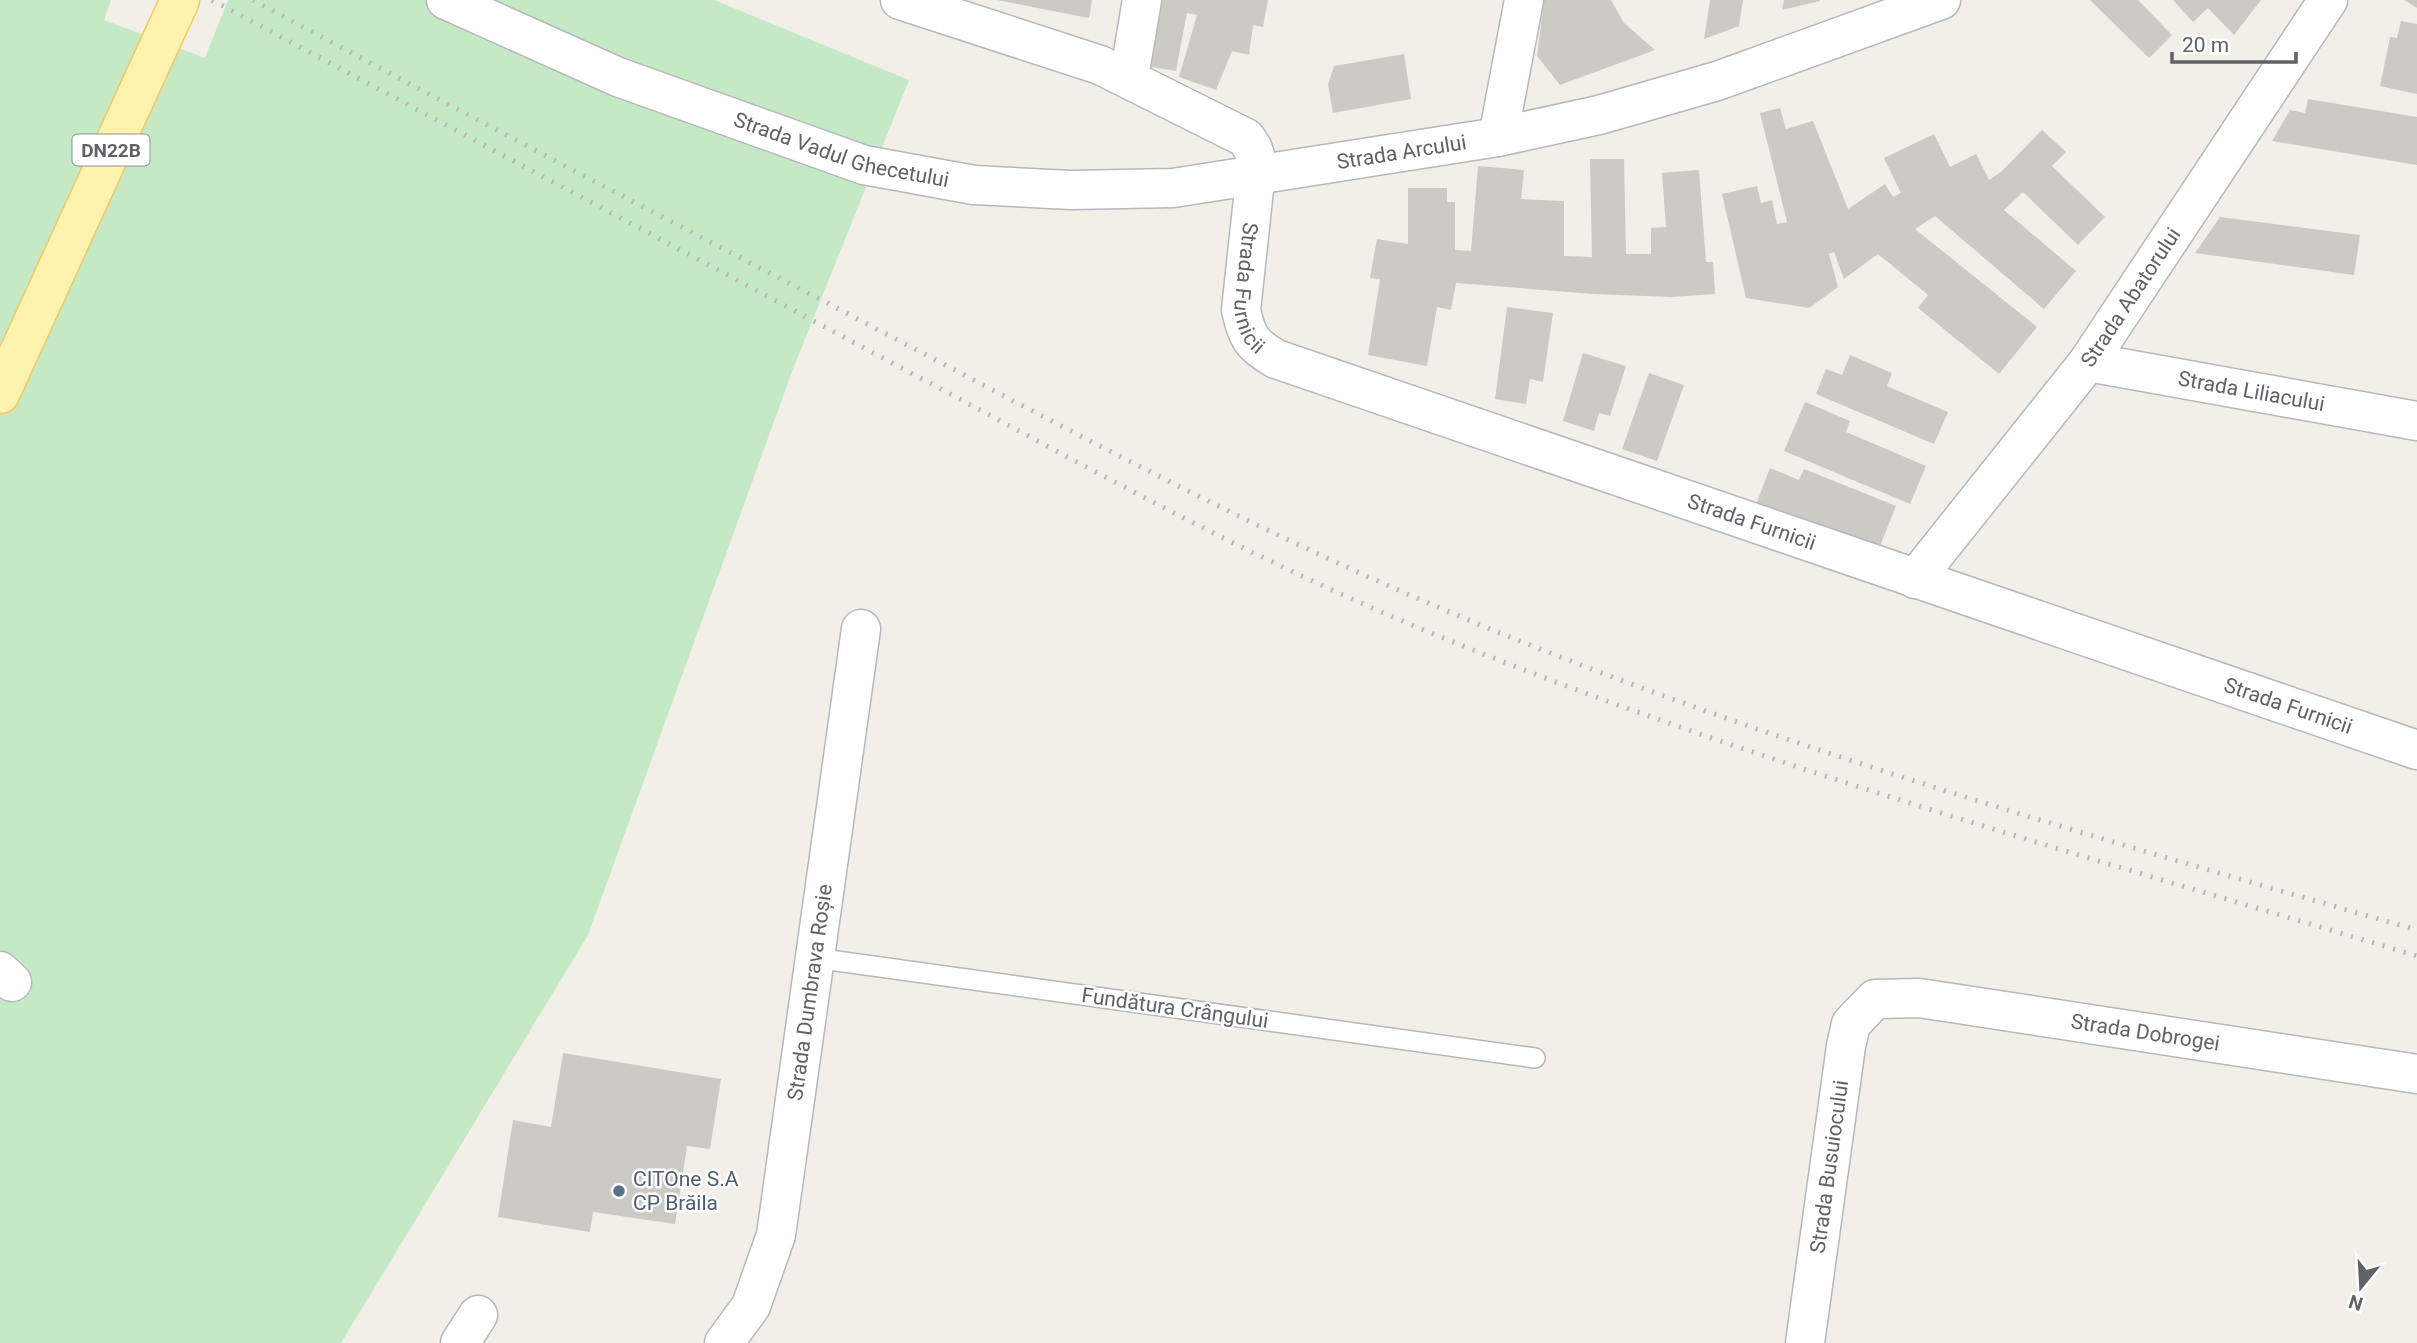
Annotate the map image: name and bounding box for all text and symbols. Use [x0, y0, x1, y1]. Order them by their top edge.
scale bar [2172, 21, 2296, 65]
text: 20 m [2182, 33, 2229, 57]
street label: Strada Vadul Ghecetului [731, 107, 951, 192]
street label: Strada Arcului [1335, 130, 1468, 174]
road number: DN22B [72, 134, 150, 166]
street label: Strada Furnicii [1229, 221, 1269, 359]
street label: Strada Abatorului [2076, 223, 2186, 372]
street label: Strada Liliacului [2176, 366, 2327, 416]
street label: Strada Furnicii [1684, 489, 1819, 555]
street label: Strada Furnicii [2221, 673, 2355, 739]
street label: Strada Dumbrava Roșie [783, 883, 837, 1102]
street label: Fundătura Crângului [1080, 983, 1270, 1033]
street label: Strada Dobrogei [2069, 1009, 2222, 1056]
street label: Strada Busuiocului [1806, 1079, 1853, 1255]
place label: CITOne S.A CP Brăila [633, 1167, 739, 1215]
marker: CITOne S.A CP Brăila [611, 1183, 627, 1199]
north arrow [2326, 1252, 2396, 1322]
text: N [2346, 1290, 2366, 1316]

